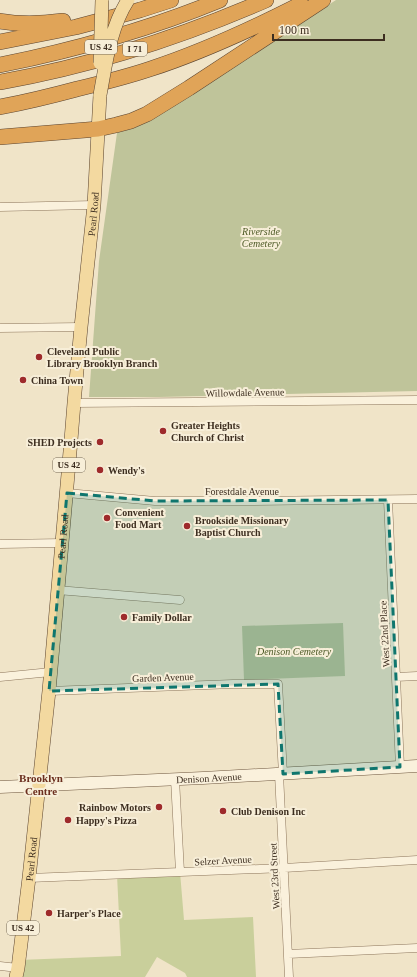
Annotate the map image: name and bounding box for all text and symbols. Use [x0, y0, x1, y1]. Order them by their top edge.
scale bar [273, 16, 384, 42]
text: 100 m [279, 23, 310, 37]
road number: US 42 [85, 40, 117, 54]
road number: I 71 [123, 42, 147, 56]
street label: Pearl Road [86, 192, 101, 237]
park label: Riverside Cemetery [241, 226, 281, 249]
place label: Cleveland Public Library Brooklyn Branch [47, 346, 158, 369]
marker: Cleveland Public Library Brooklyn Branch [34, 352, 44, 362]
marker: China Town [18, 375, 28, 385]
place label: China Town [31, 375, 83, 386]
street label: Willowdale Avenue [206, 386, 285, 399]
place label: Greater Heights Church of Christ [171, 420, 245, 443]
marker: Greater Heights Church of Christ [158, 426, 168, 436]
place label: SHED Projects [27, 437, 92, 448]
marker: SHED Projects [95, 437, 105, 447]
road number: US 42 [53, 458, 85, 472]
marker: Wendy's [95, 465, 105, 475]
place label: Wendy's [108, 465, 145, 476]
street label: Forestdale Avenue [205, 486, 280, 497]
place label: Convenient Food Mart [115, 507, 165, 530]
marker: Convenient Food Mart [102, 513, 112, 523]
street label: Pearl Road [56, 514, 70, 559]
place label: Brookside Missionary Baptist Church [195, 515, 288, 538]
marker: Brookside Missionary Baptist Church [182, 521, 192, 531]
street label: West 22nd Place [377, 600, 392, 667]
marker: Family Dollar [119, 612, 129, 622]
place label: Family Dollar [132, 612, 192, 623]
park label: Denison Cemetery [256, 646, 332, 657]
street label: Garden Avenue [132, 671, 195, 684]
street label: Denison Avenue [176, 771, 242, 785]
district label: Brooklyn Centre [19, 772, 63, 797]
place label: Rainbow Motors [79, 802, 151, 813]
marker: Rainbow Motors [154, 802, 164, 812]
marker: Club Denison Inc [218, 806, 228, 816]
place label: Club Denison Inc [231, 806, 306, 817]
marker: Happy's Pizza [63, 815, 73, 825]
place label: Happy's Pizza [76, 815, 137, 826]
street label: Pearl Road [24, 836, 39, 882]
street label: West 23rd Street [267, 842, 282, 909]
street label: Selzer Avenue [194, 853, 252, 867]
marker: Harper's Place [44, 908, 54, 918]
place label: Harper's Place [57, 908, 121, 919]
road number: US 42 [7, 921, 39, 935]

